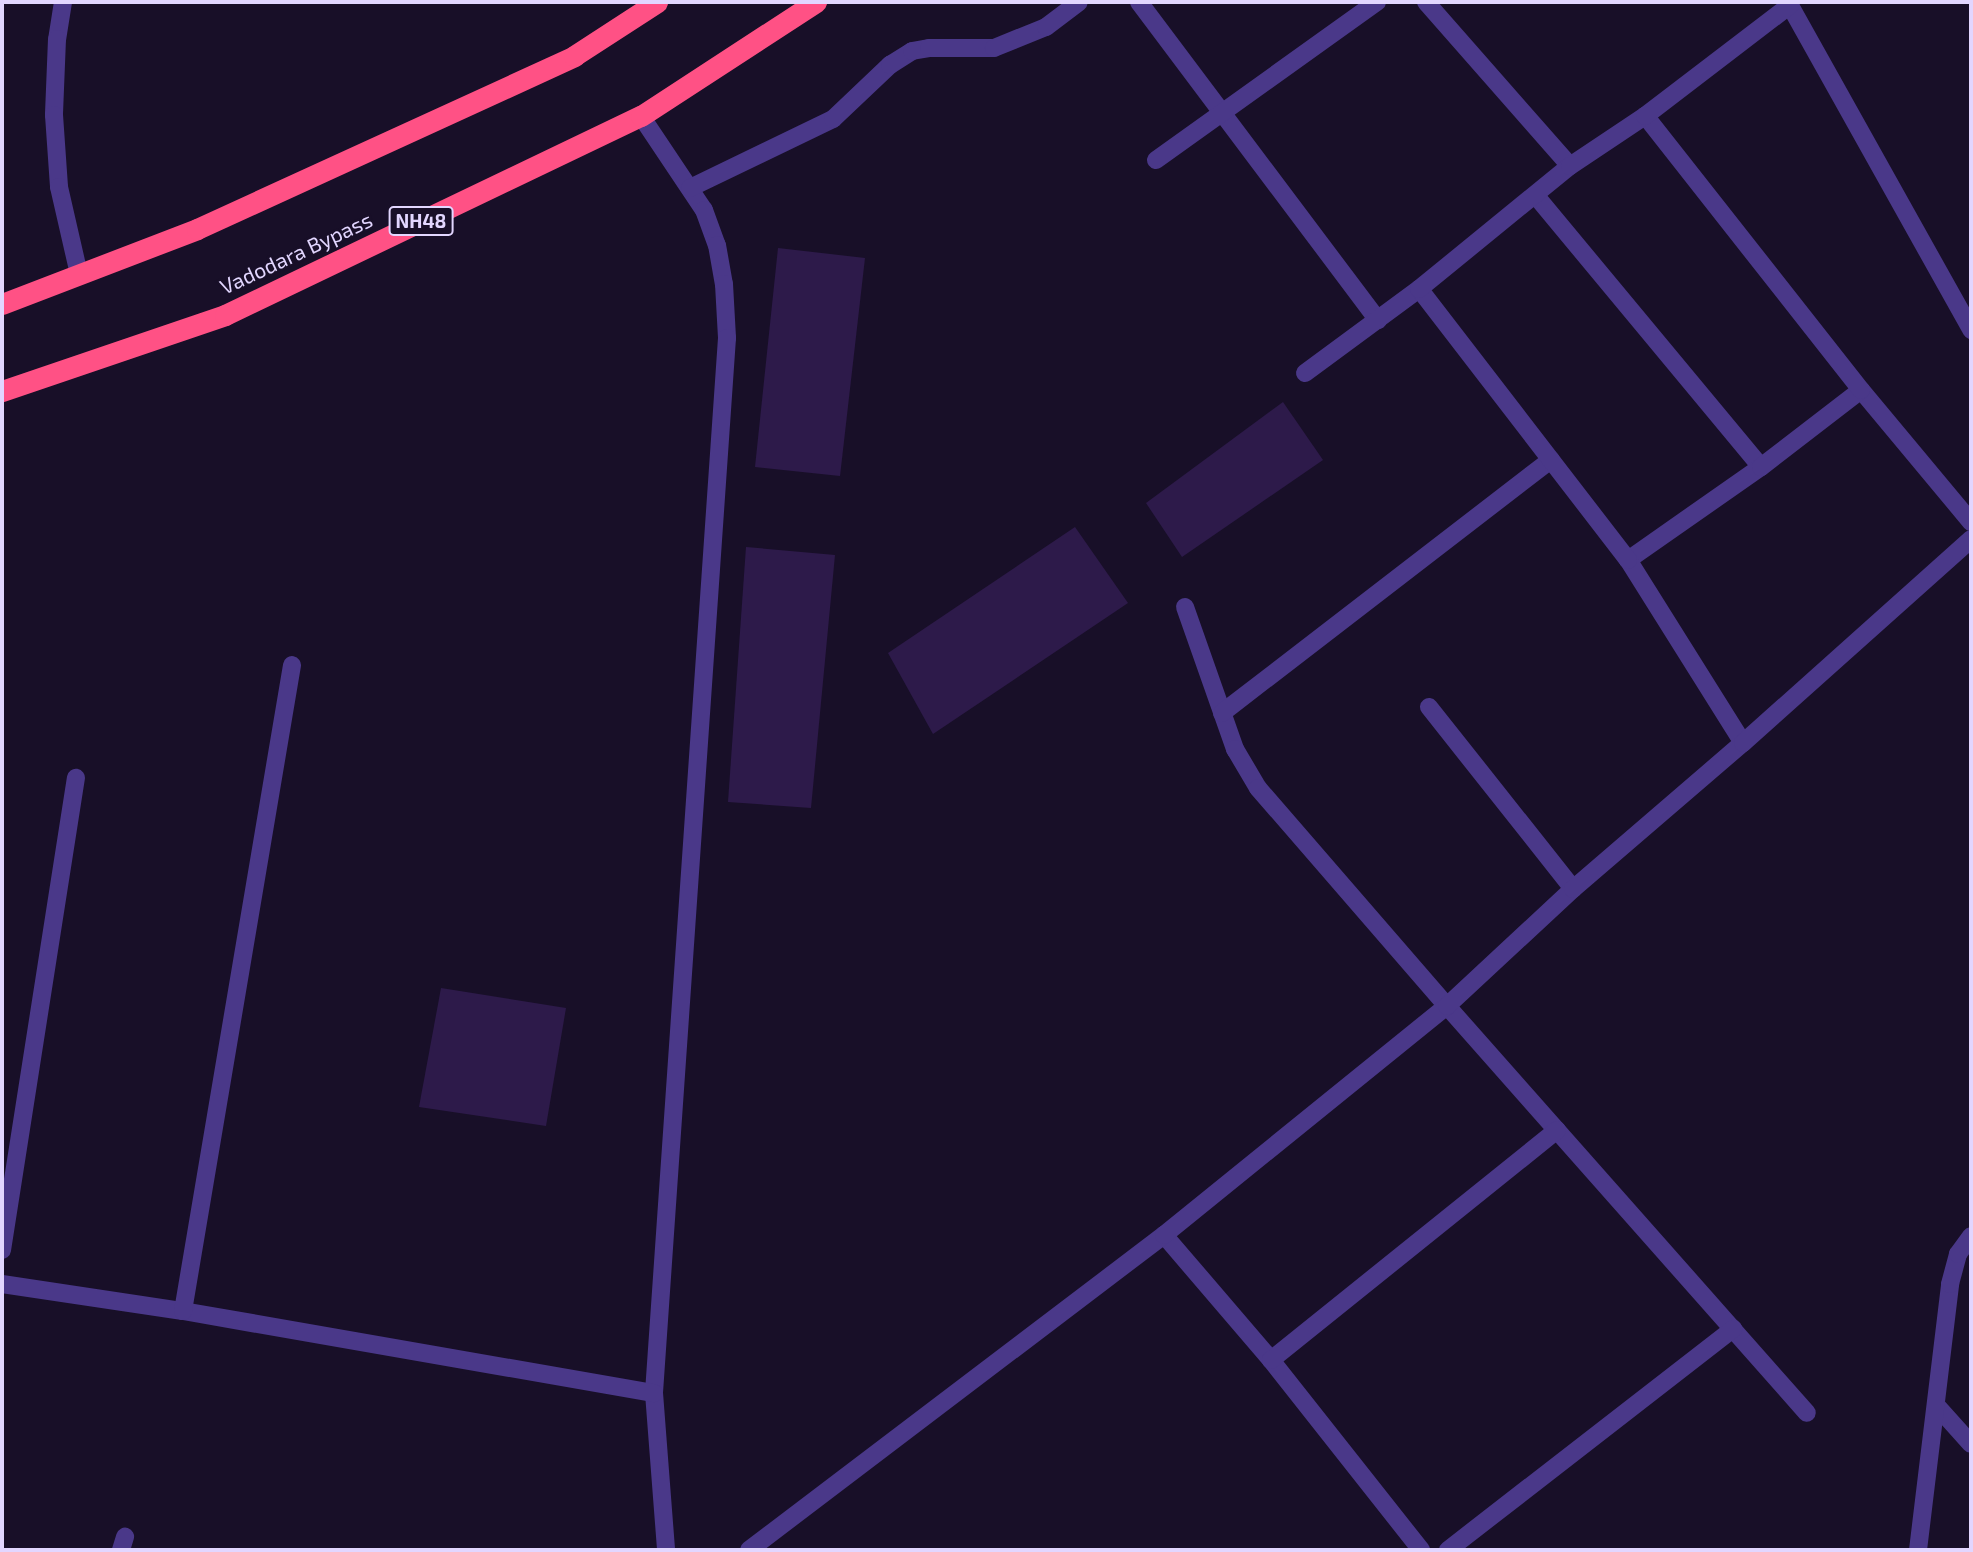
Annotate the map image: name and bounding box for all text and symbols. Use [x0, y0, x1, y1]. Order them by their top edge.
road number: NH48 [388, 206, 454, 236]
street label: Vadodara Bypass [216, 207, 376, 299]

